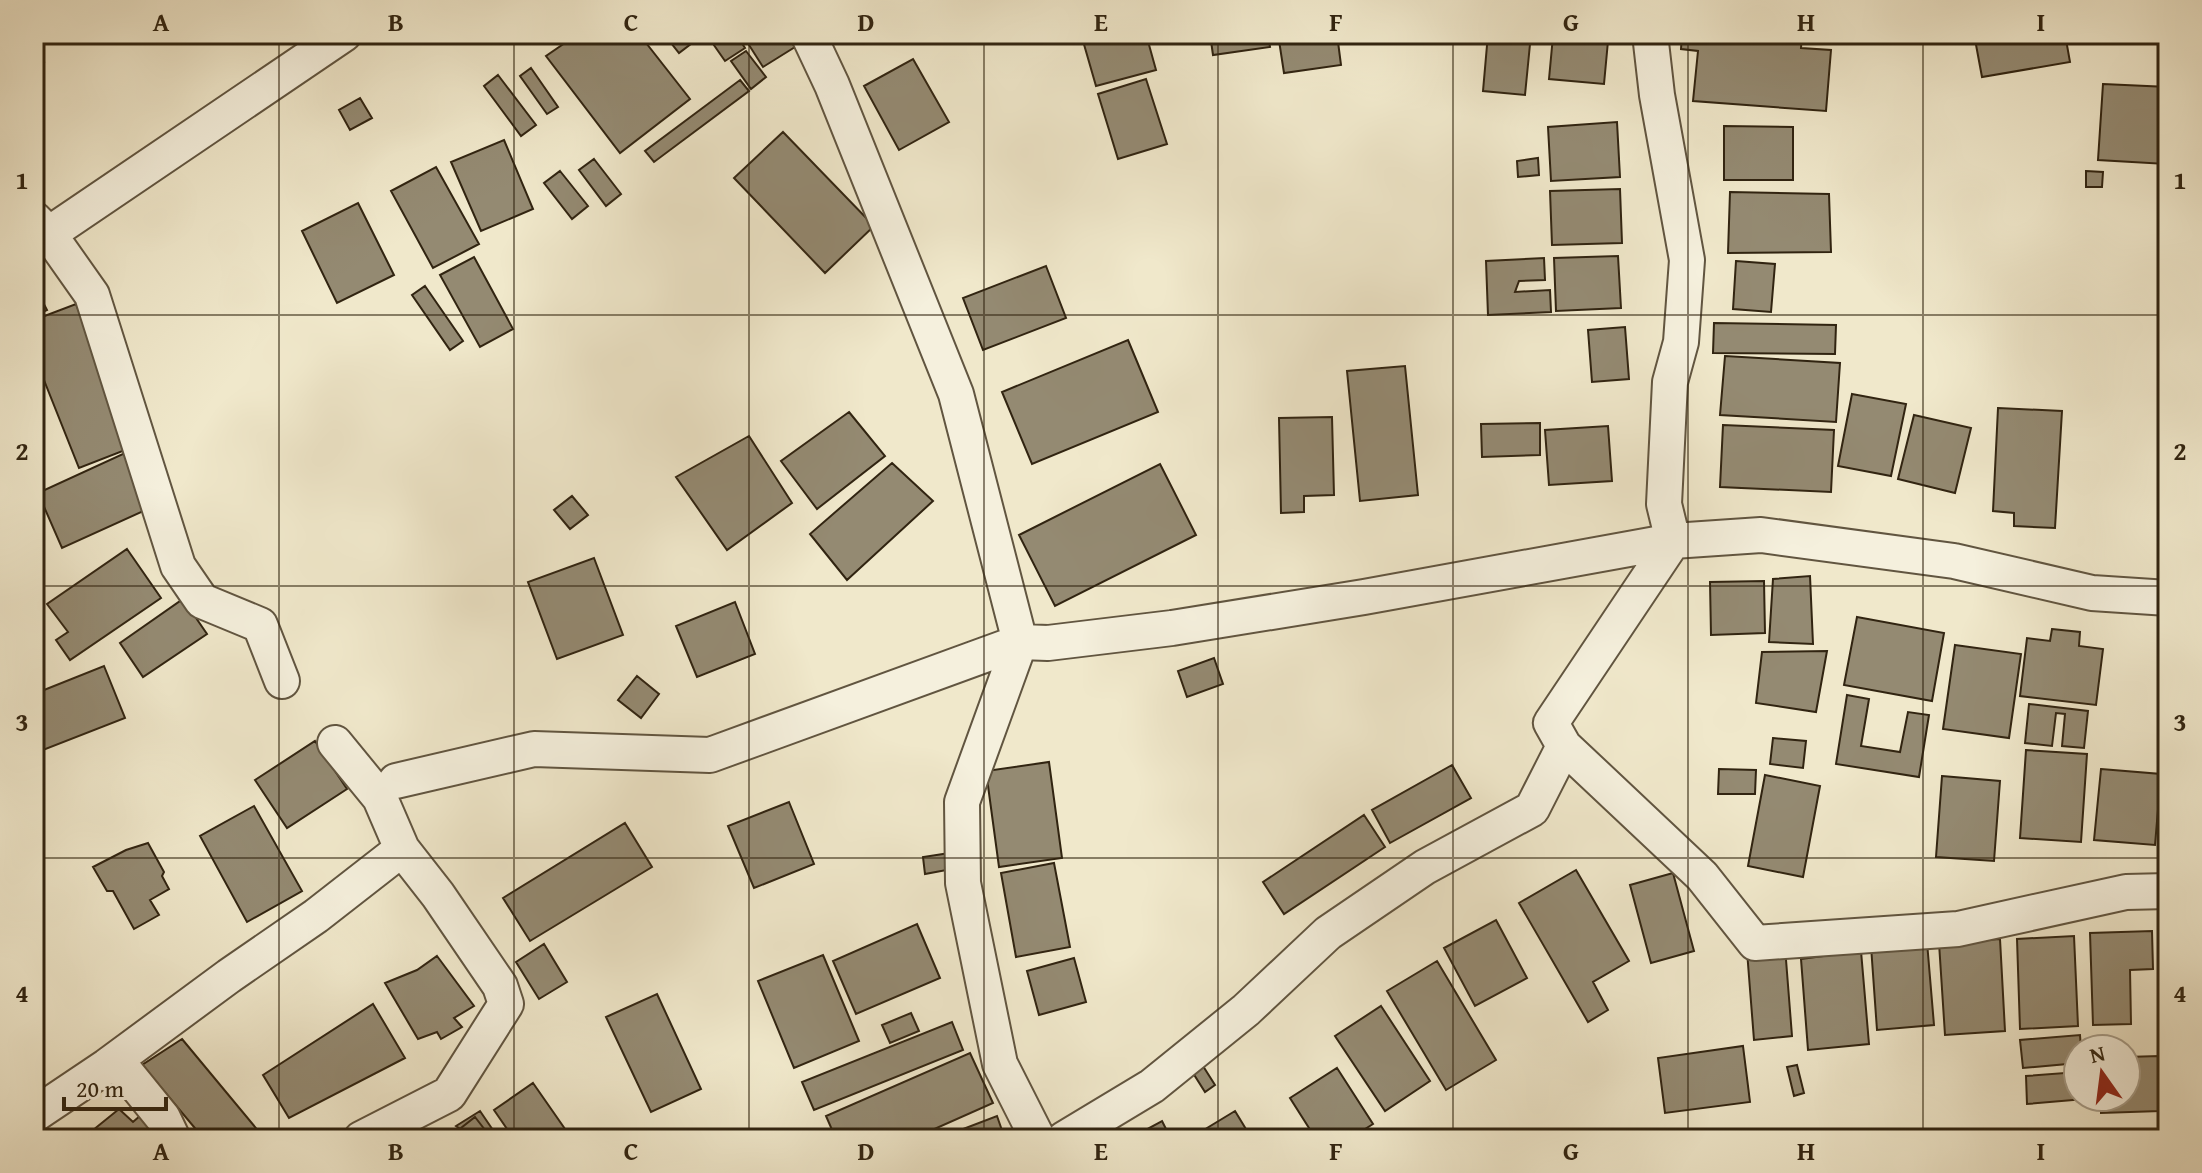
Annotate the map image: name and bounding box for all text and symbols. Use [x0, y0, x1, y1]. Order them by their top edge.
text: A [153, 2, 170, 41]
text: B [388, 2, 404, 41]
text: C [624, 2, 638, 41]
text: D [858, 2, 874, 41]
text: E [1094, 2, 1108, 41]
text: F [1329, 2, 1343, 41]
text: G [1563, 2, 1579, 41]
text: H [1797, 2, 1815, 41]
text: I [2037, 2, 2045, 41]
text: 1 [15, 160, 29, 199]
text: 1 [2173, 160, 2187, 199]
text: 2 [15, 431, 29, 470]
text: 2 [2173, 431, 2187, 470]
text: 3 [15, 702, 29, 741]
text: 3 [2173, 702, 2187, 741]
text: 4 [15, 973, 29, 1012]
text: 4 [2173, 973, 2187, 1012]
north arrow [2062, 1033, 2142, 1113]
text: N [2086, 1036, 2108, 1071]
scale bar [64, 1061, 166, 1111]
text: 20 m [76, 1071, 124, 1106]
text: A [153, 1131, 170, 1170]
text: B [388, 1131, 404, 1170]
text: C [624, 1131, 638, 1170]
text: D [858, 1131, 874, 1170]
text: E [1094, 1131, 1108, 1170]
text: F [1329, 1131, 1343, 1170]
text: G [1563, 1131, 1579, 1170]
text: H [1797, 1131, 1815, 1170]
text: I [2037, 1131, 2045, 1170]

